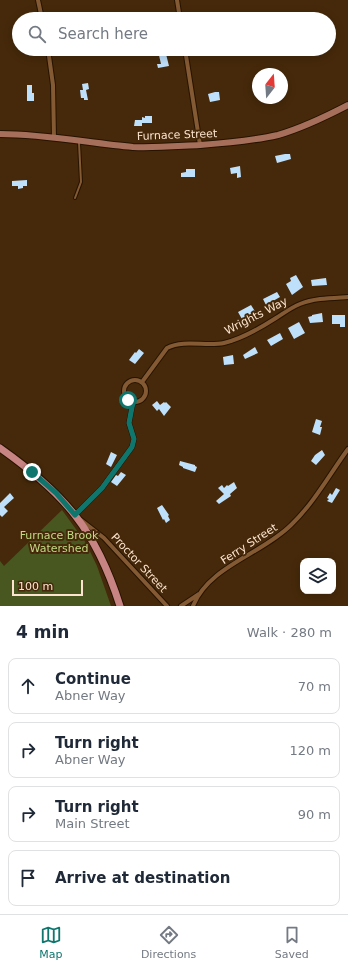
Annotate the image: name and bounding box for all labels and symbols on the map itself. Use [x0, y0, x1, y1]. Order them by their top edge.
north arrow [252, 68, 288, 104]
street label: Furnace Street [137, 127, 218, 143]
street label: Wrights Way [222, 294, 290, 337]
route start [119, 391, 137, 409]
route end [23, 463, 41, 481]
street label: Ferry Street [218, 521, 280, 567]
park label: Furnace Brook Watershed [20, 529, 99, 555]
street label: Proctor Street [108, 531, 170, 596]
scale bar [12, 578, 83, 597]

